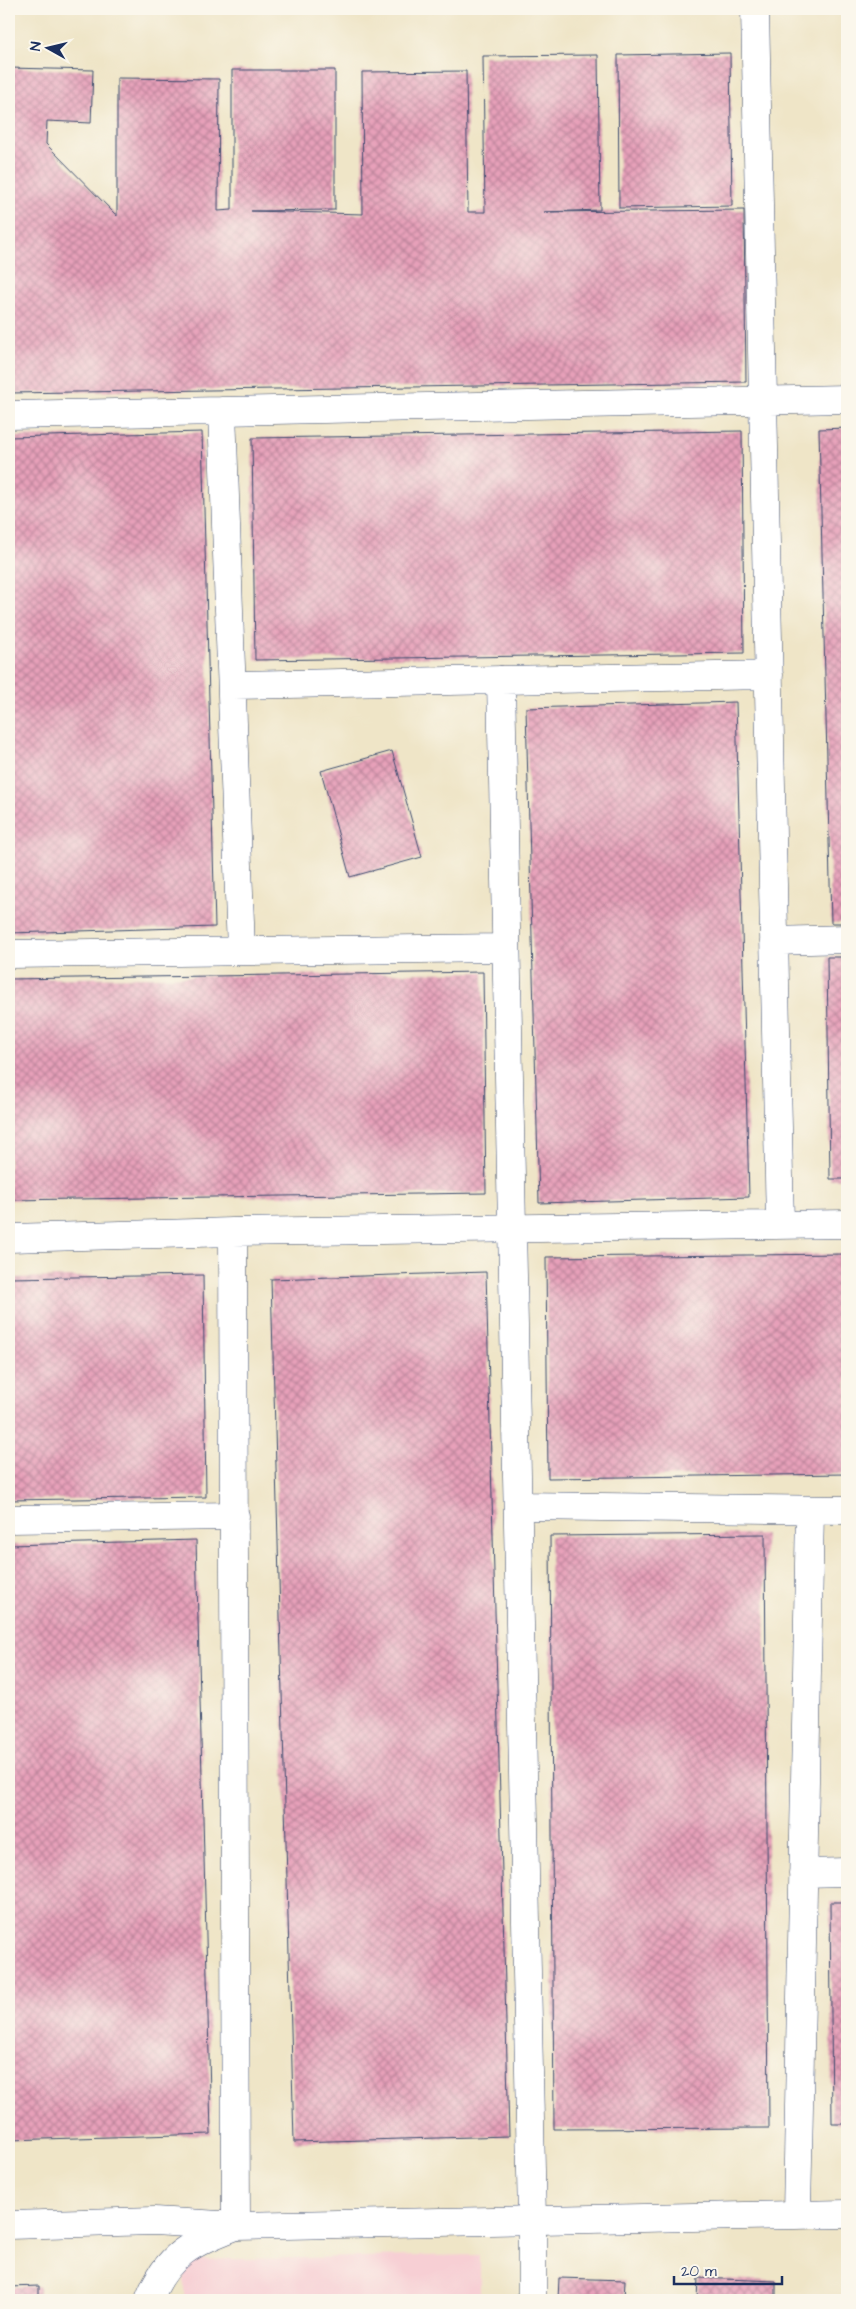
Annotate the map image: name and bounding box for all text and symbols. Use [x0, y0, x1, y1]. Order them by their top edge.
north arrow [22, 22, 72, 72]
text: N [26, 40, 47, 52]
scale bar [674, 2254, 781, 2286]
text: 20 m [681, 2261, 717, 2282]

